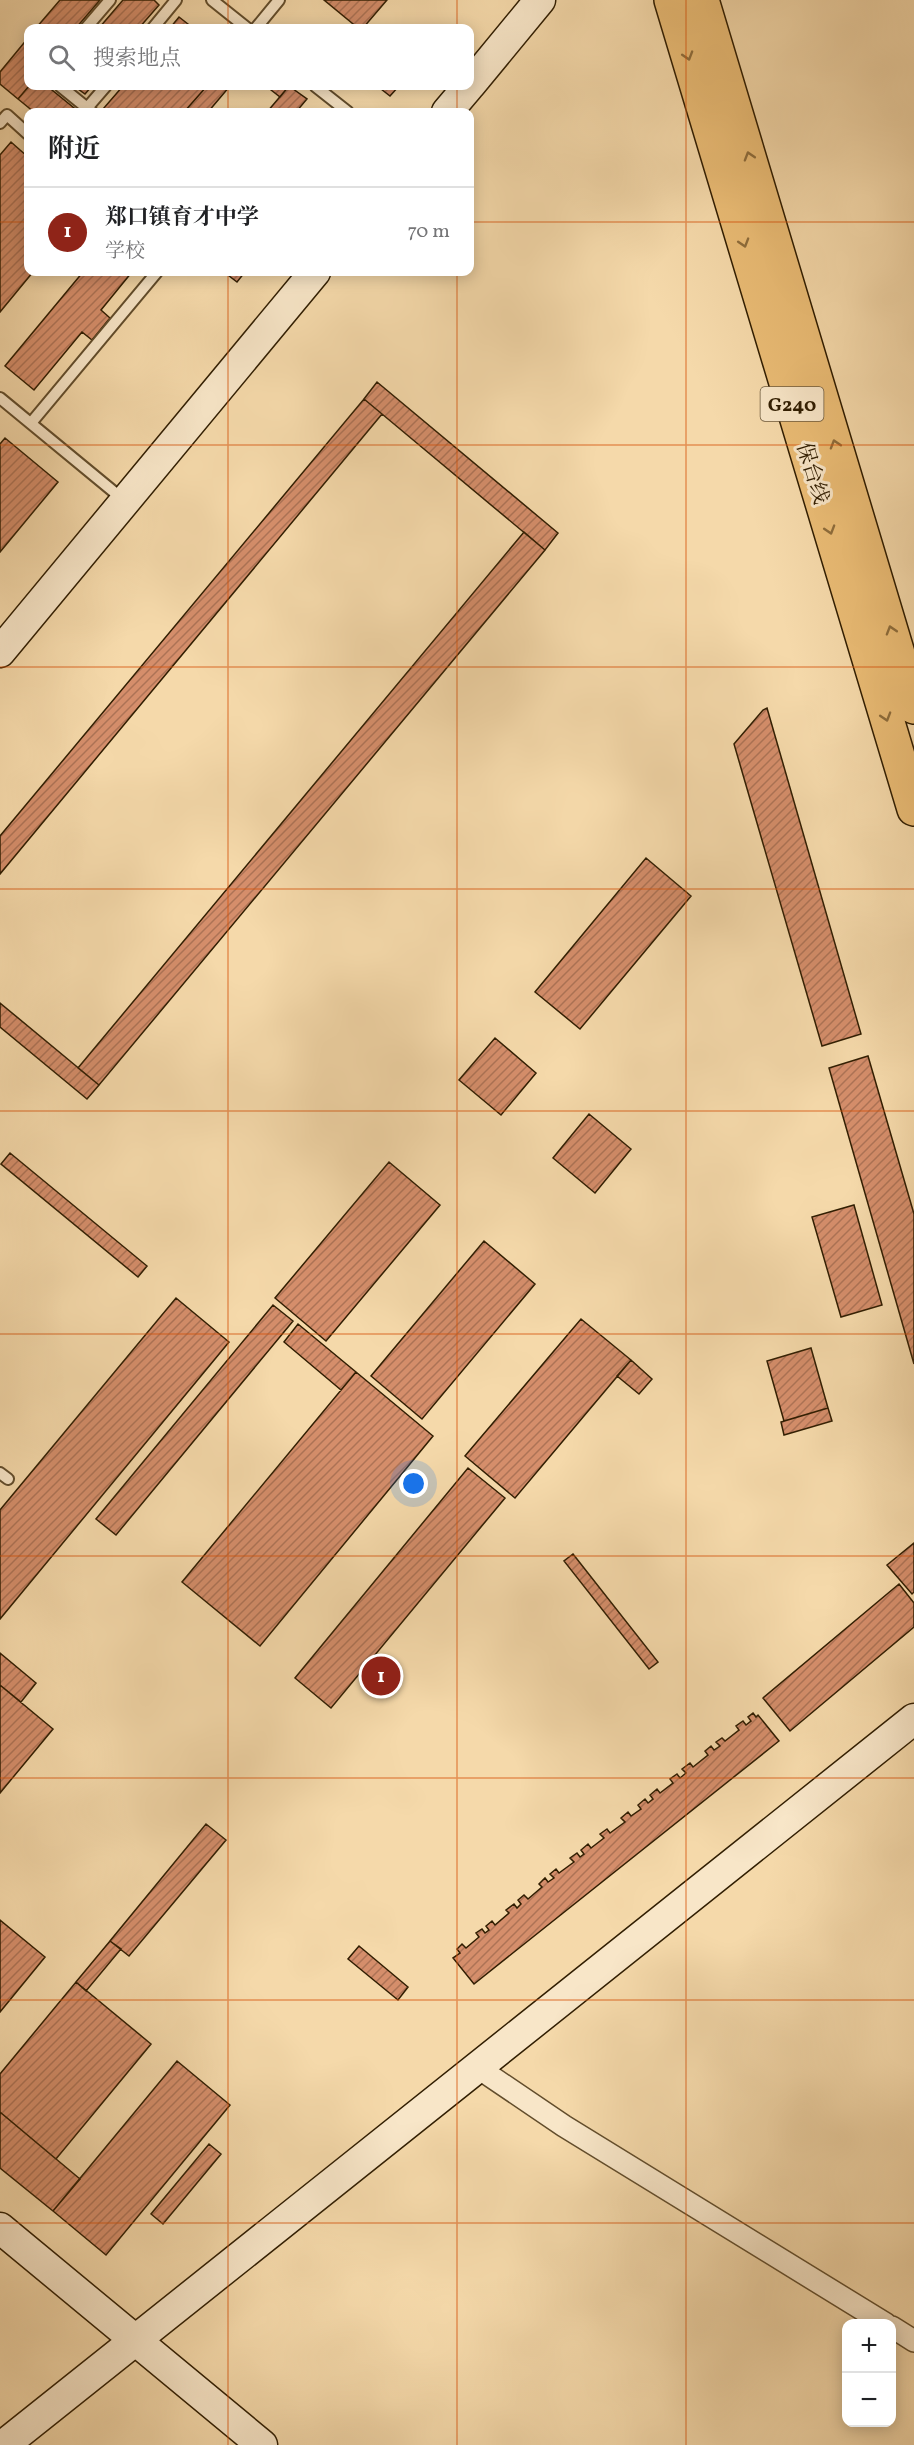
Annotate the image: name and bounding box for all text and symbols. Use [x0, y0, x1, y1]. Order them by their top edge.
search box [24, 24, 474, 90]
icon: search [45, 41, 78, 74]
text: 搜索地点 [93, 44, 181, 75]
one-way arrow [681, 50, 693, 61]
text: 附近 [48, 132, 100, 168]
one-way arrow [744, 151, 756, 162]
text: 郑口镇育才中学 [105, 203, 259, 234]
text: 1 [63, 218, 72, 246]
text: 70 m [407, 218, 450, 246]
one-way arrow [737, 237, 749, 248]
text: 学校 [105, 238, 145, 266]
road number: G240 [760, 387, 824, 421]
street label: 保台线 [788, 439, 835, 508]
one-way arrow [830, 439, 842, 450]
one-way arrow [823, 524, 835, 535]
one-way arrow [886, 625, 898, 636]
one-way arrow [879, 711, 891, 722]
your location [399, 1469, 428, 1498]
pin: 1 [362, 1654, 400, 1698]
map controls [842, 2319, 896, 2427]
button: + [842, 2319, 896, 2373]
button: − [842, 2373, 896, 2427]

